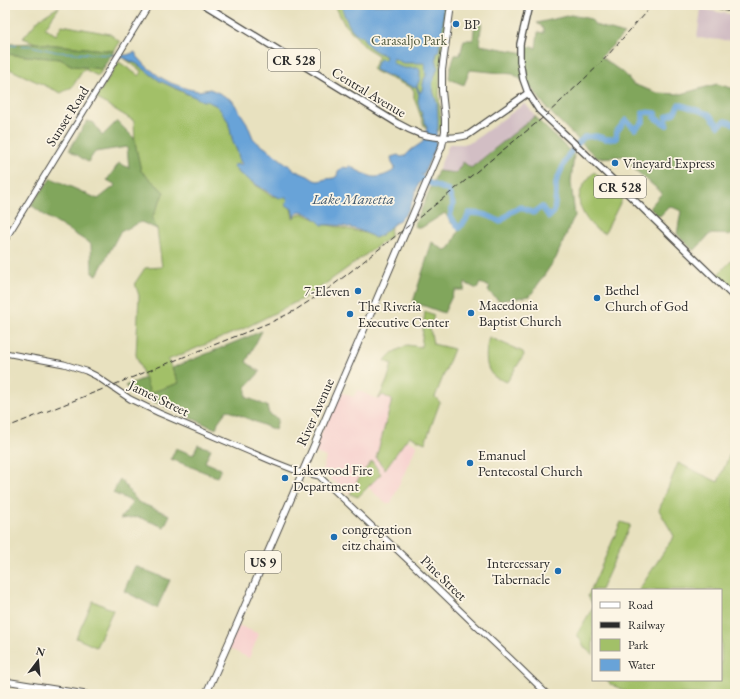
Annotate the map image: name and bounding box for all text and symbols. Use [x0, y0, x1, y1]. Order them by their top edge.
place label: BP [464, 15, 480, 33]
marker: BP [451, 19, 461, 29]
park label: Carasaljo Park [371, 31, 447, 49]
road number: CR 528 [268, 49, 320, 71]
street label: Central Avenue [328, 63, 410, 122]
street label: Sunset Road [41, 82, 93, 150]
place label: Vineyard Express [623, 154, 715, 172]
marker: Vineyard Express [610, 158, 620, 168]
road number: CR 528 [594, 176, 646, 198]
water label: Lake Manetta [311, 189, 394, 208]
place label: Bethel Church of God [605, 281, 689, 315]
place label: 7-Eleven [304, 282, 351, 300]
marker: 7-Eleven [353, 286, 363, 296]
marker: Bethel Church of God [592, 293, 602, 303]
place label: Macedonia Baptist Church [479, 296, 562, 330]
place label: The Riveria Executive Center [358, 297, 449, 331]
marker: Macedonia Baptist Church [466, 308, 476, 318]
marker: The Riveria Executive Center [345, 309, 355, 319]
street label: James Street [125, 375, 193, 421]
street label: River Avenue [292, 375, 338, 449]
place label: Emanuel Pentecostal Church [478, 446, 583, 480]
marker: Emanuel Pentecostal Church [465, 458, 475, 468]
place label: Lakewood Fire Department [293, 461, 373, 495]
marker: Lakewood Fire Department [280, 473, 290, 483]
place label: congregation eitz chaim [342, 520, 412, 554]
marker: congregation eitz chaim [329, 532, 339, 542]
road number: US 9 [245, 551, 281, 573]
street label: Pine Street [417, 552, 471, 605]
place label: Intercessary Tabernacle [487, 554, 551, 588]
marker: Intercessary Tabernacle [553, 566, 563, 576]
legend [592, 589, 722, 681]
text: Road [628, 597, 654, 613]
text: Railway [628, 617, 666, 633]
text: Park [628, 637, 649, 653]
north arrow [18, 641, 58, 681]
text: N [35, 643, 47, 659]
text: Water [628, 657, 655, 673]

